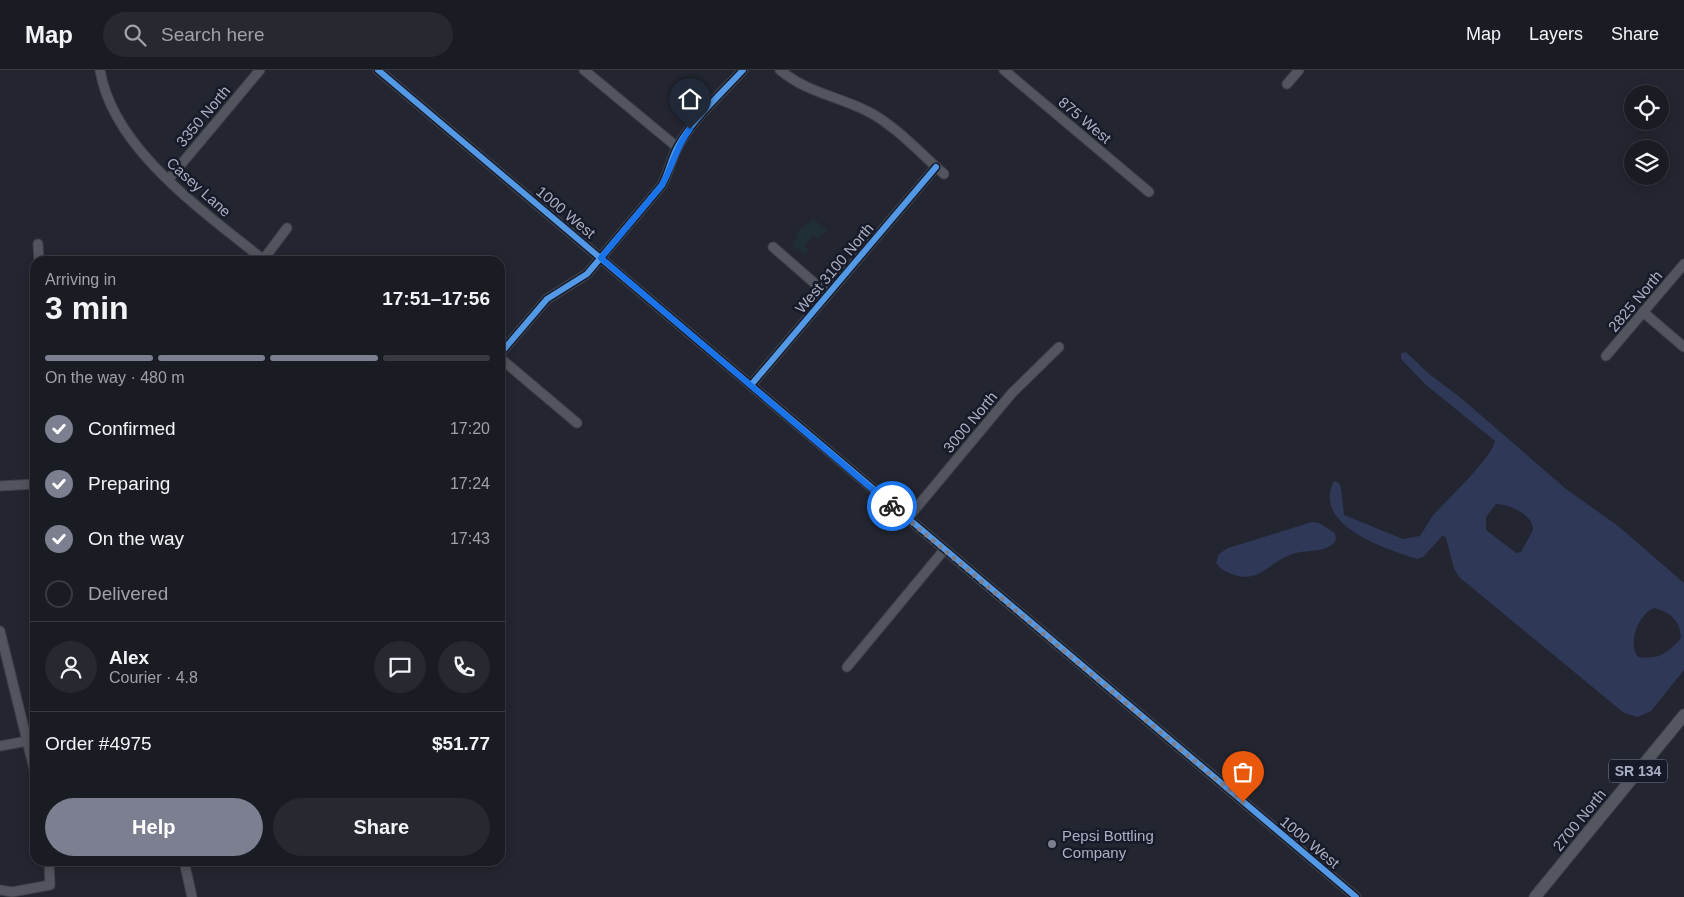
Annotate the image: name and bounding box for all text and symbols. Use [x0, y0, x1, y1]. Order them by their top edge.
search box [103, 12, 453, 57]
text: Map [25, 21, 73, 48]
icon: search [121, 21, 149, 49]
text: Search here [161, 24, 265, 45]
text: Map [1466, 24, 1501, 44]
text: Layers [1529, 24, 1583, 44]
text: Share [1611, 24, 1659, 44]
pin [669, 78, 711, 129]
street label: 3350 North [173, 82, 233, 150]
icon: home [676, 85, 704, 113]
map controls [1624, 85, 1669, 185]
button: locate [1624, 85, 1669, 130]
street label: 875 West [1055, 93, 1115, 147]
button: layers [1624, 140, 1669, 185]
street label: Casey Lane [164, 154, 234, 220]
street label: 1000 West [533, 183, 599, 242]
street label: West 3100 North [791, 220, 877, 316]
street label: 2825 North [1605, 267, 1665, 335]
text: Arriving in [45, 271, 116, 288]
text: 17:51–17:56 [382, 288, 490, 309]
text: 3 min [45, 290, 129, 326]
text: On the way · 480 m [45, 369, 185, 386]
street label: 3000 North [940, 388, 1000, 456]
icon: check [45, 415, 73, 443]
text: Confirmed [88, 418, 176, 439]
text: 17:20 [450, 420, 490, 437]
icon: check [45, 470, 73, 498]
text: Preparing [88, 473, 170, 494]
text: 17:24 [450, 475, 490, 492]
courier [867, 481, 917, 531]
icon: bike [878, 492, 906, 520]
icon: check [45, 525, 73, 553]
text: On the way [88, 528, 184, 549]
text: 17:43 [450, 530, 490, 547]
text: Delivered [88, 583, 168, 604]
button: person [45, 641, 97, 693]
button: chat [374, 641, 426, 693]
button: phone [438, 641, 490, 693]
text: Alex [109, 647, 149, 668]
text: Courier · 4.8 [109, 669, 198, 686]
text: Order #4975 [45, 733, 152, 754]
text: $51.77 [432, 733, 490, 754]
pin [1222, 751, 1264, 802]
icon: bag [1229, 758, 1257, 786]
road number: SR 134 [1609, 759, 1667, 782]
street label: 2700 North [1549, 786, 1609, 854]
button: Help [45, 798, 263, 856]
button: Share [273, 798, 490, 856]
street label: 1000 West [1277, 813, 1343, 872]
place label: Pepsi Bottling Company [1062, 827, 1154, 861]
marker: Pepsi Bottling Company [1046, 838, 1058, 850]

